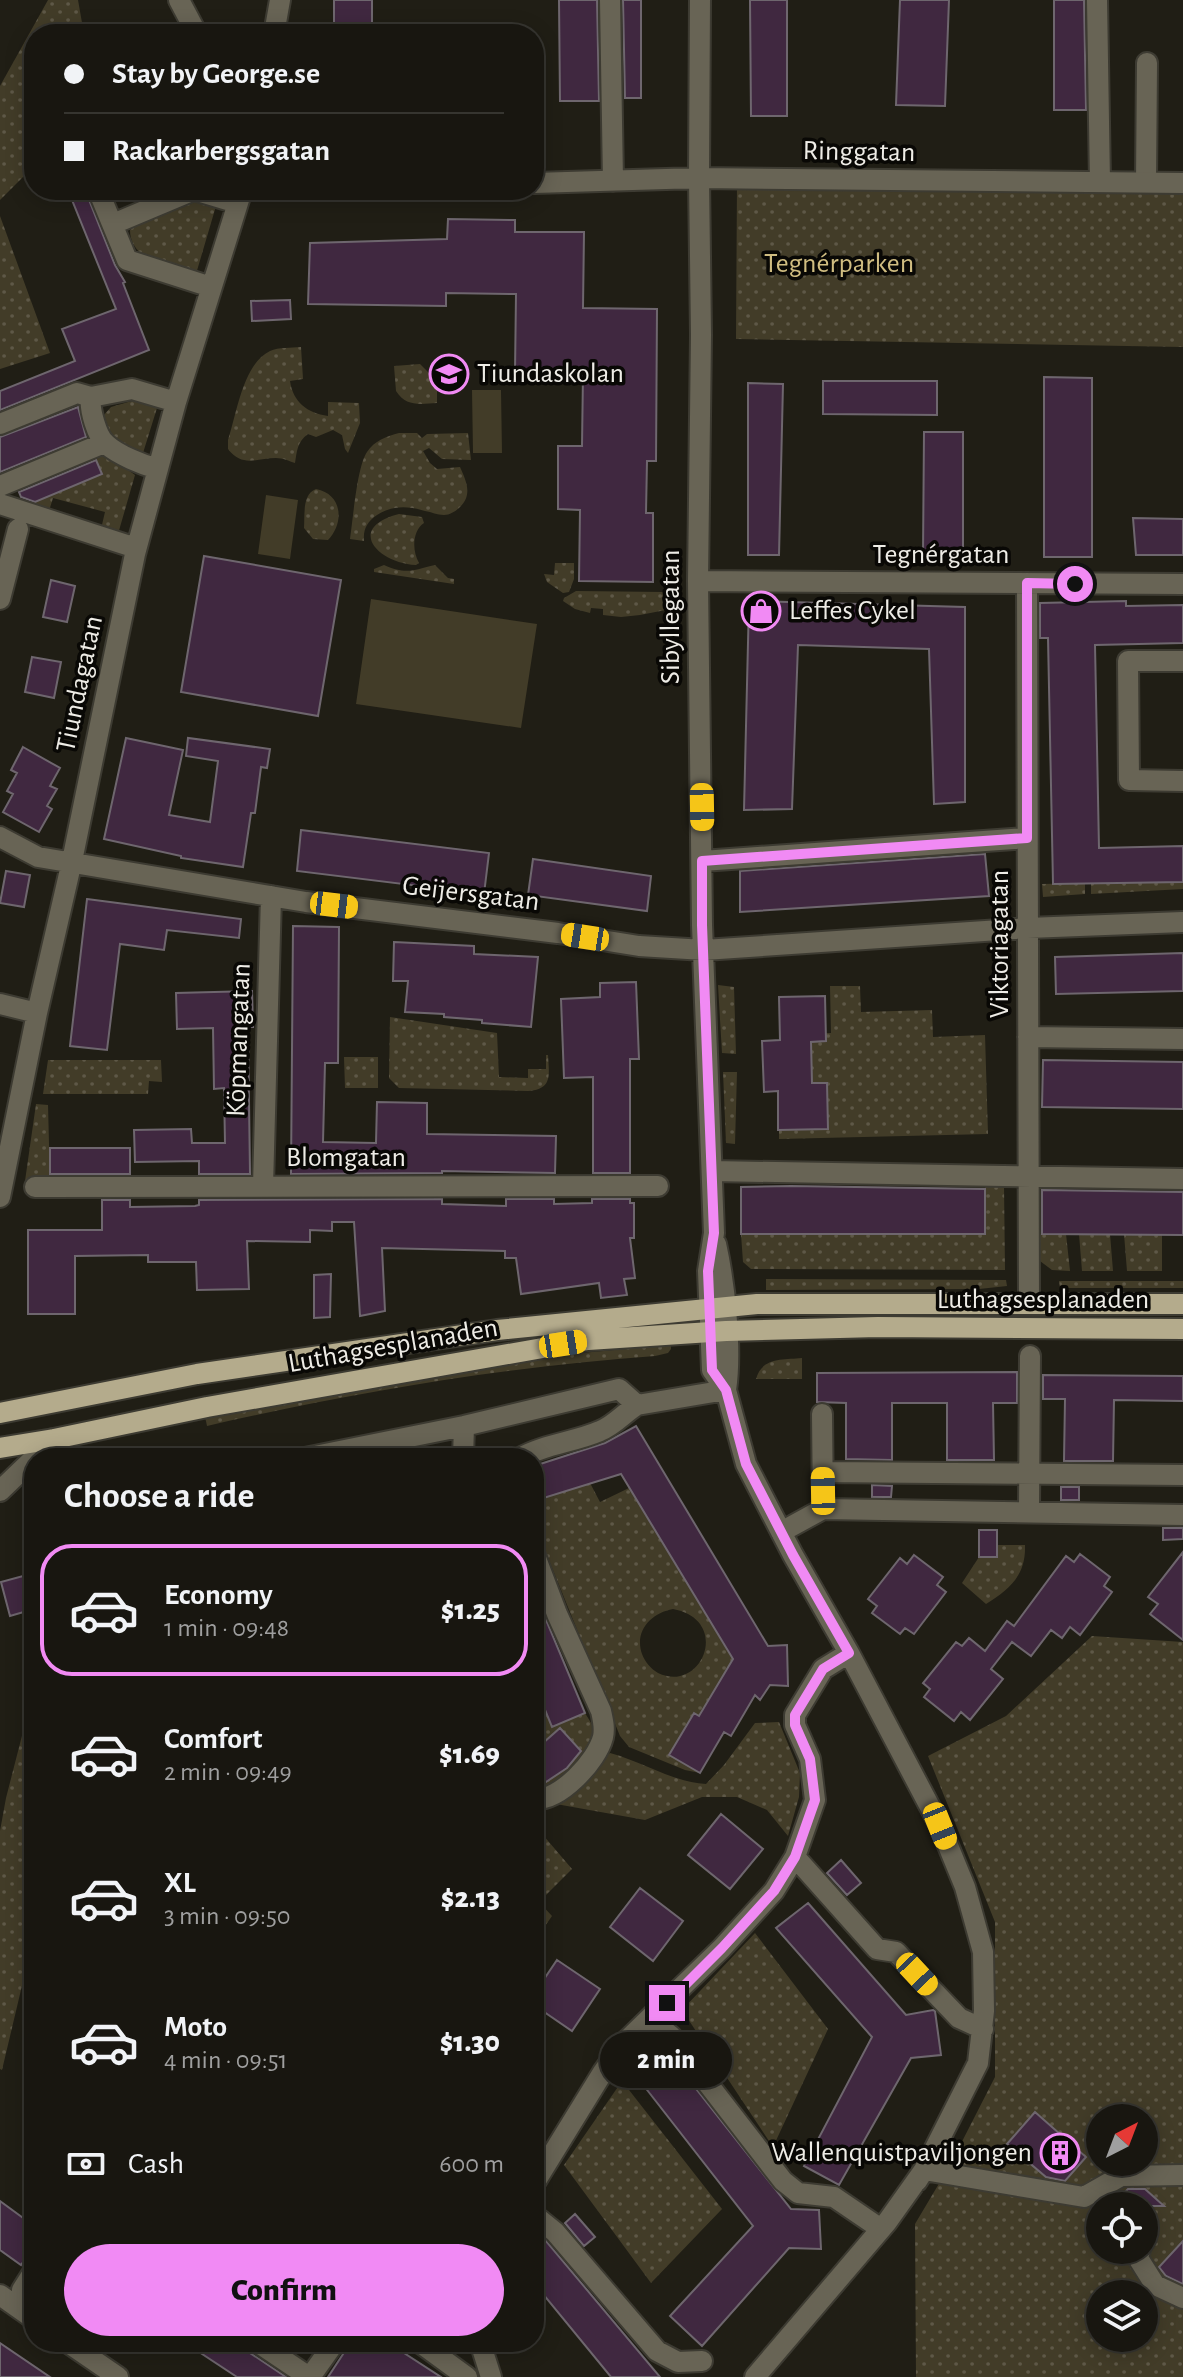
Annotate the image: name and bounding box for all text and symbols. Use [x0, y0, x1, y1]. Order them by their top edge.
text: Stay by George.se [112, 59, 320, 89]
text: Rackarbergsgatan [112, 136, 330, 166]
street label: Ringgatan [802, 137, 916, 167]
park label: Tegnérparken [764, 250, 914, 278]
school or university icon: Tiundaskolan [428, 353, 470, 395]
place label: Tiundaskolan [477, 360, 624, 388]
street label: Tegnérgatan [873, 541, 1009, 569]
street label: Sibyllegatan [657, 550, 685, 684]
route start [1057, 566, 1093, 602]
shop icon: Leffes Cykel [740, 590, 782, 632]
place label: Leffes Cykel [789, 597, 916, 625]
street label: Tiundagatan [52, 613, 108, 755]
car [690, 783, 714, 831]
street label: Viktoriagatan [986, 870, 1014, 1018]
street label: Geijersgatan [401, 872, 541, 916]
car [309, 890, 359, 920]
car [559, 921, 611, 953]
street label: Köpmangatan [222, 962, 256, 1118]
street label: Blomgatan [286, 1144, 406, 1172]
street label: Luthagsesplanaden [937, 1286, 1149, 1314]
street label: Luthagsesplanaden [286, 1314, 500, 1378]
car [537, 1328, 589, 1360]
car [811, 1467, 835, 1515]
text: Choose a ride [64, 1478, 254, 1514]
icon: car [68, 1574, 140, 1646]
text: Economy [164, 1580, 273, 1610]
text: $1.25 [441, 1595, 500, 1625]
text: 1 min · 09:48 [164, 1615, 289, 1641]
icon: car [68, 1718, 140, 1790]
text: Comfort [164, 1724, 263, 1754]
text: $1.69 [439, 1739, 500, 1769]
text: 2 min · 09:49 [164, 1759, 292, 1785]
car [920, 1799, 960, 1853]
icon: car [68, 1862, 140, 1934]
text: XL [164, 1868, 196, 1898]
text: $2.13 [441, 1883, 500, 1913]
text: 3 min · 09:50 [164, 1903, 291, 1929]
car [892, 1948, 942, 2000]
route end [649, 1985, 685, 2021]
icon: car [68, 2006, 140, 2078]
text: Moto [164, 2012, 227, 2042]
text: $1.30 [440, 2027, 500, 2057]
callout: 2 min [601, 2031, 733, 2087]
text: 4 min · 09:51 [164, 2047, 288, 2073]
text: 2 min [637, 2047, 695, 2073]
north arrow [1086, 2104, 1158, 2176]
map controls [1086, 2104, 1158, 2352]
building icon: Wallenquistpaviljongen [1039, 2132, 1081, 2174]
place label: Wallenquistpaviljongen [771, 2139, 1032, 2167]
icon: cash [64, 2142, 108, 2186]
text: Cash [128, 2149, 184, 2179]
text: 600 m [439, 2151, 504, 2177]
button: locate [1086, 2192, 1158, 2264]
button: Confirm [64, 2244, 504, 2336]
button: layers [1086, 2280, 1158, 2352]

